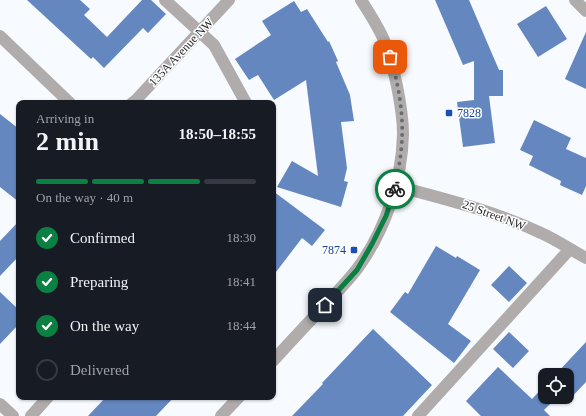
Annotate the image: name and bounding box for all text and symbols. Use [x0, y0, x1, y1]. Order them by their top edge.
street label: 135A Avenue NW [146, 15, 217, 89]
pin [373, 40, 407, 74]
icon: bag [379, 46, 401, 68]
place label: 7828 [457, 106, 481, 120]
marker: 7828 [444, 108, 454, 118]
text: Arriving in [36, 111, 94, 126]
text: 18:50–18:55 [179, 126, 256, 142]
text: 2 min [36, 127, 99, 156]
courier [375, 169, 415, 209]
icon: bike [384, 178, 406, 200]
text: On the way · 40 m [36, 190, 133, 205]
street label: 25 Street NW [461, 197, 528, 233]
icon: check [36, 227, 58, 249]
text: Confirmed [70, 230, 135, 246]
text: 18:30 [226, 230, 256, 245]
place label: 7874 [322, 243, 346, 257]
marker: 7874 [349, 245, 359, 255]
icon: check [36, 271, 58, 293]
text: Preparing [70, 274, 128, 290]
text: 18:41 [226, 274, 256, 289]
pin [308, 288, 342, 322]
icon: home [314, 294, 336, 316]
icon: check [36, 315, 58, 337]
text: On the way [70, 318, 139, 334]
text: 18:44 [226, 318, 256, 333]
text: Delivered [70, 362, 129, 378]
map controls [538, 368, 574, 404]
button: locate [538, 368, 574, 404]

